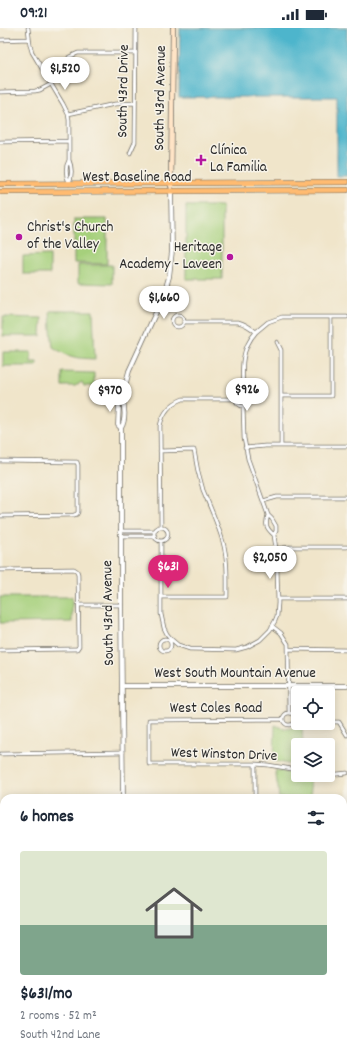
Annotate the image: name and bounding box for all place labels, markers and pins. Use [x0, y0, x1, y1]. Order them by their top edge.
pin: $1,520 [32, 57, 98, 91]
place label: Clínica La Familia [210, 140, 268, 179]
marker: Clínica La Familia [195, 154, 207, 166]
place label: Christ's Church of the Valley [27, 217, 113, 256]
marker: Christ's Church of the Valley [14, 232, 24, 242]
place label: Heritage Academy - Laveen [119, 237, 222, 276]
marker: Heritage Academy - Laveen [225, 252, 235, 262]
pin: $1,660 [131, 286, 197, 320]
pin: $926 [223, 378, 271, 412]
pin: $970 [86, 379, 134, 413]
pin: $2,050 [237, 546, 303, 580]
pin: $631 [144, 555, 192, 589]

